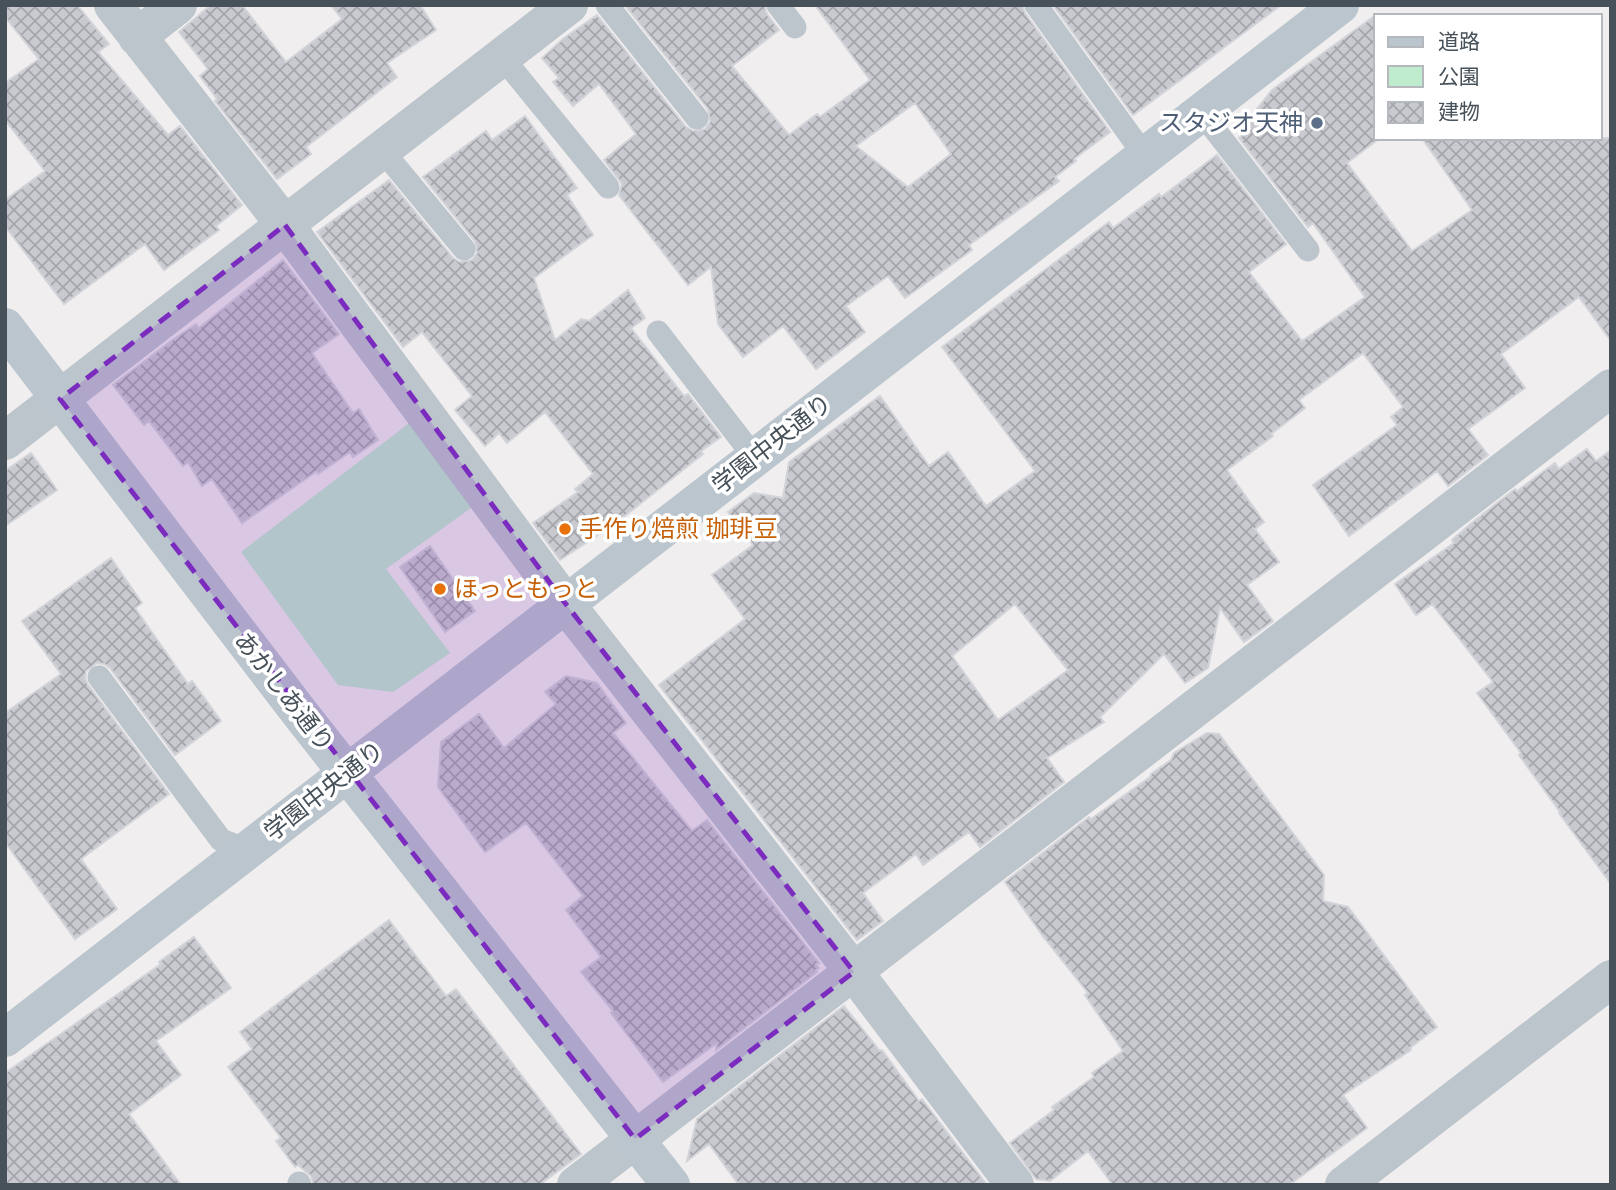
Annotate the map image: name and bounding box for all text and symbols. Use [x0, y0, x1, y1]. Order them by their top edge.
legend [1374, 14, 1602, 140]
text: 道路 [1438, 28, 1480, 56]
text: 公園 [1438, 63, 1480, 91]
text: 建物 [1438, 98, 1480, 126]
place label: スタジオ天神 [1159, 107, 1303, 138]
marker: スタジオ天神 [1309, 115, 1325, 131]
street label: 学園中央通り [705, 387, 838, 500]
place label: 手作り焙煎 珈琲豆 [579, 513, 777, 544]
marker: 手作り焙煎 珈琲豆 [557, 521, 573, 537]
place label: ほっともっと [454, 573, 598, 604]
marker: ほっともっと [432, 581, 448, 597]
street label: あかしあ通り [228, 625, 341, 758]
street label: 学園中央通り [257, 734, 390, 847]

